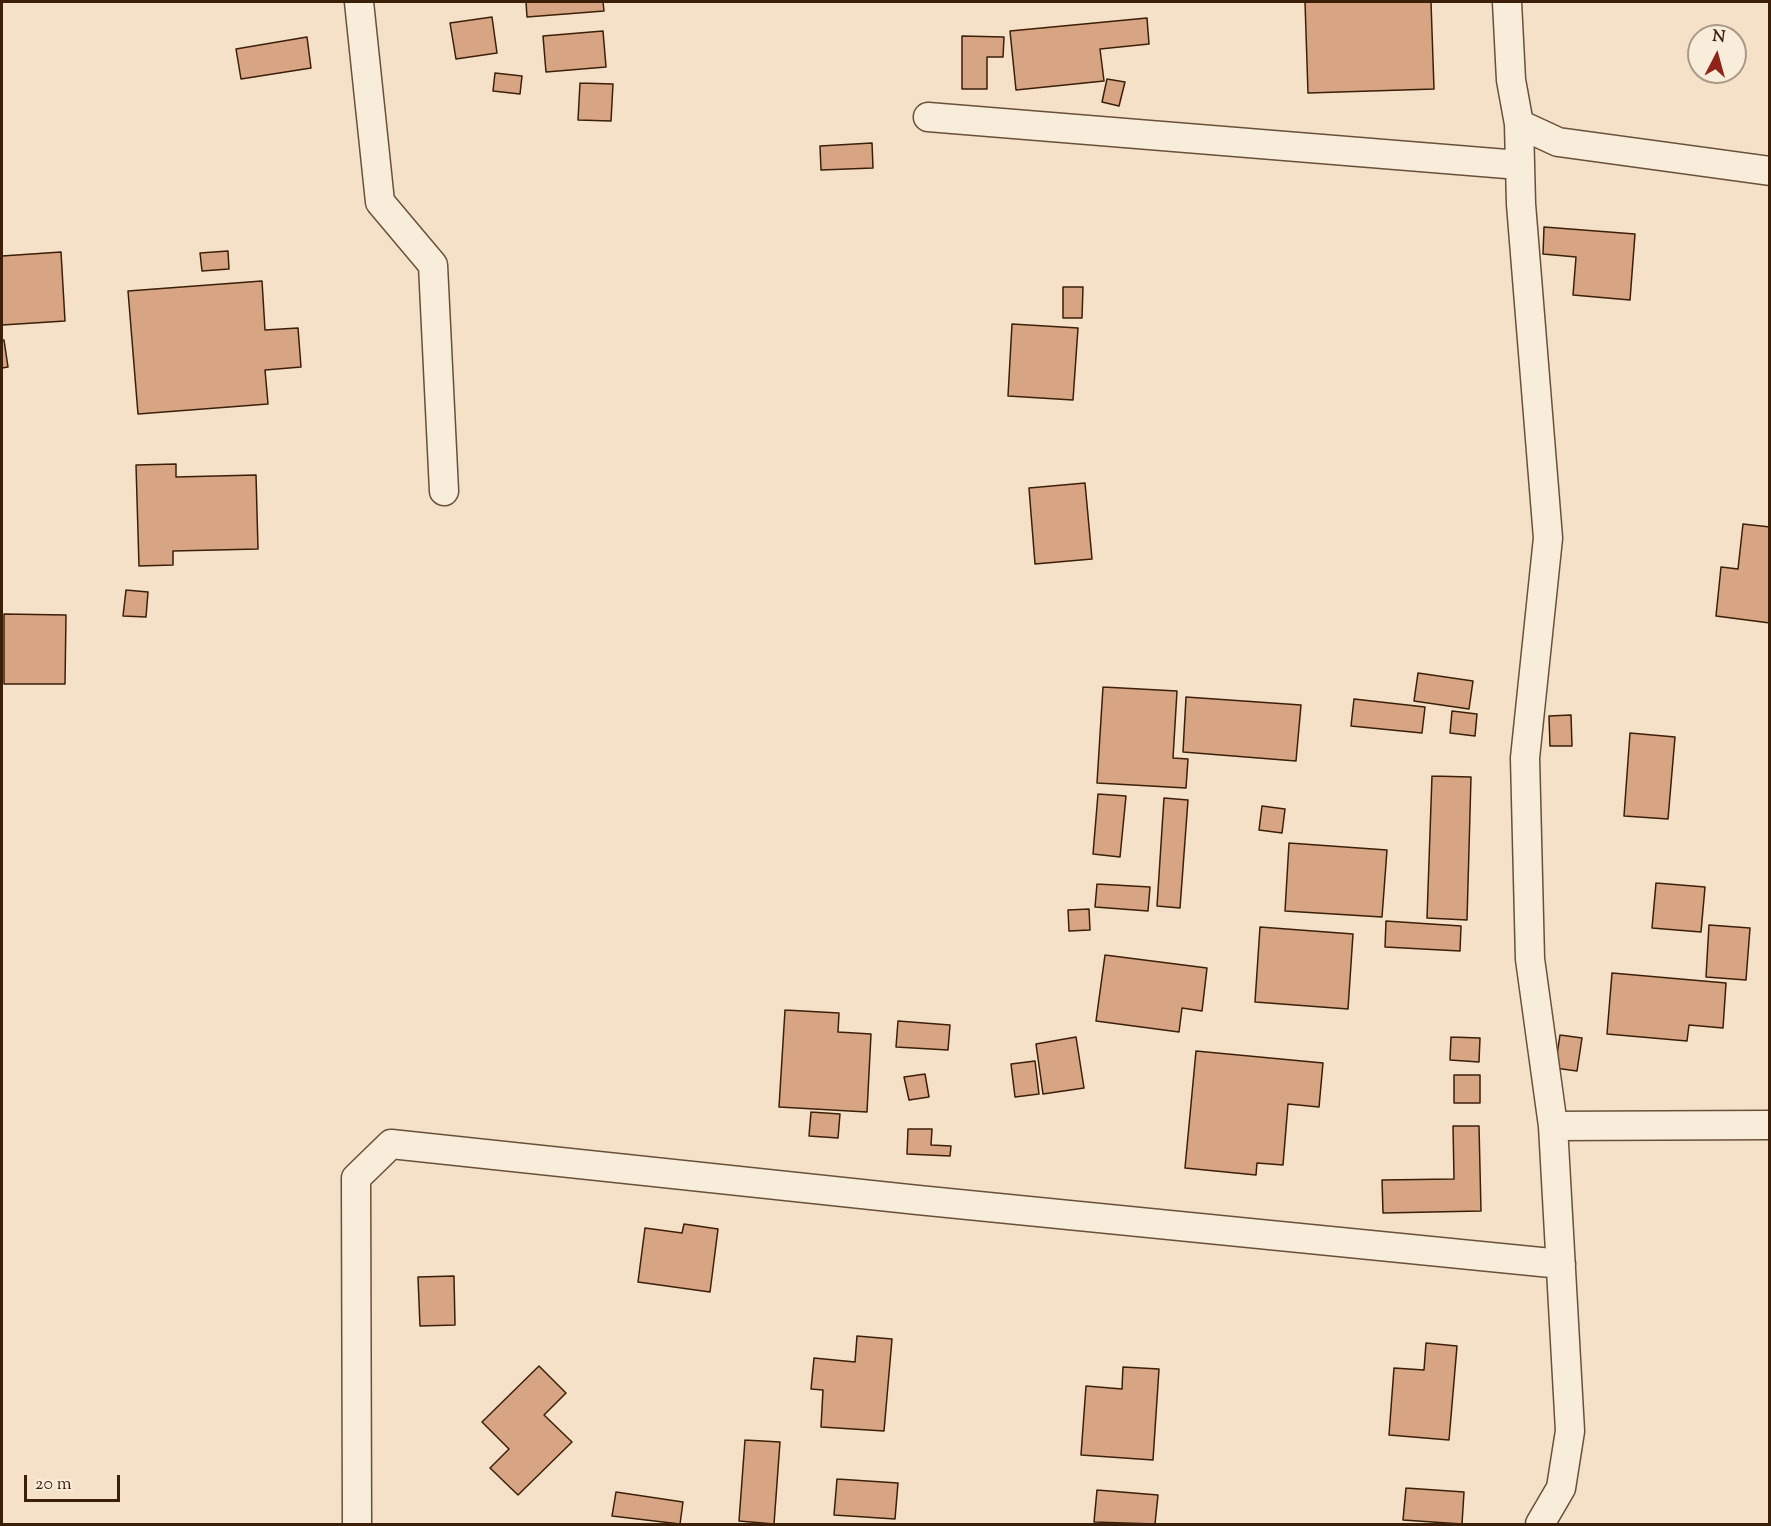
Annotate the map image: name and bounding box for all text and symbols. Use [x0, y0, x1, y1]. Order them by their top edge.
north arrow [1687, 24, 1747, 84]
text: N [1711, 25, 1726, 50]
scale bar [27, 1463, 123, 1501]
text: 20 m [35, 1472, 72, 1498]

